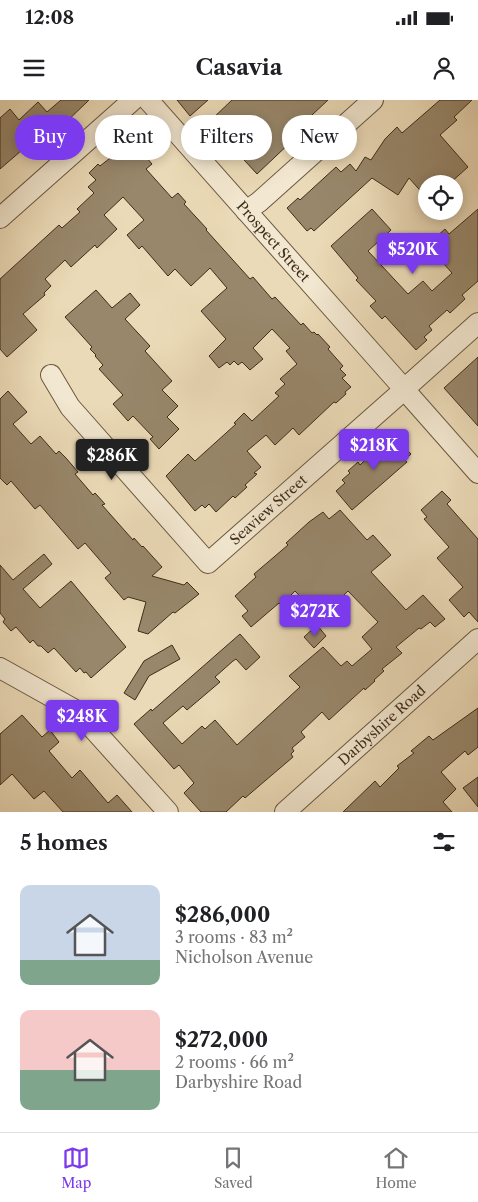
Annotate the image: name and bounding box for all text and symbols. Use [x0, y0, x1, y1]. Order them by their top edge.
text: 12:08 [25, 6, 74, 29]
icon: menu [20, 54, 48, 82]
text: Casavia [196, 54, 282, 81]
icon: person [430, 54, 458, 82]
chip: Buy [15, 115, 85, 160]
chip: Rent [95, 115, 171, 160]
chip: Filters [181, 115, 272, 160]
chip: New [282, 115, 357, 160]
map controls [418, 175, 463, 220]
button: locate [418, 175, 463, 220]
street label: Prospect Street [233, 197, 314, 286]
pin: $520K [378, 232, 448, 275]
text: $520K [388, 239, 438, 259]
pin: $218K [339, 428, 409, 471]
text: $218K [350, 435, 398, 455]
pin: $286K [77, 438, 147, 481]
text: $286K [87, 445, 137, 465]
street label: Seaview Street [226, 471, 311, 549]
pin: $272K [280, 594, 350, 637]
text: $272K [291, 601, 339, 621]
street label: Darbyshire Road [334, 681, 430, 769]
pin: $248K [47, 700, 117, 742]
text: $248K [57, 706, 107, 726]
icon: filters [430, 828, 458, 856]
text: 5 homes [20, 830, 108, 855]
text: $286,000 [175, 902, 270, 927]
icon: home [60, 905, 120, 965]
text: 3 rooms · 83 m² [175, 927, 293, 947]
text: Nicholson Avenue [175, 947, 313, 967]
text: $272,000 [175, 1027, 268, 1052]
icon: home [60, 1030, 120, 1090]
text: 2 rooms · 66 m² [175, 1052, 294, 1072]
text: Darbyshire Road [175, 1072, 302, 1092]
tab: Map [61, 1144, 91, 1192]
tab: Saved [214, 1144, 253, 1192]
tab: Home [376, 1144, 417, 1192]

